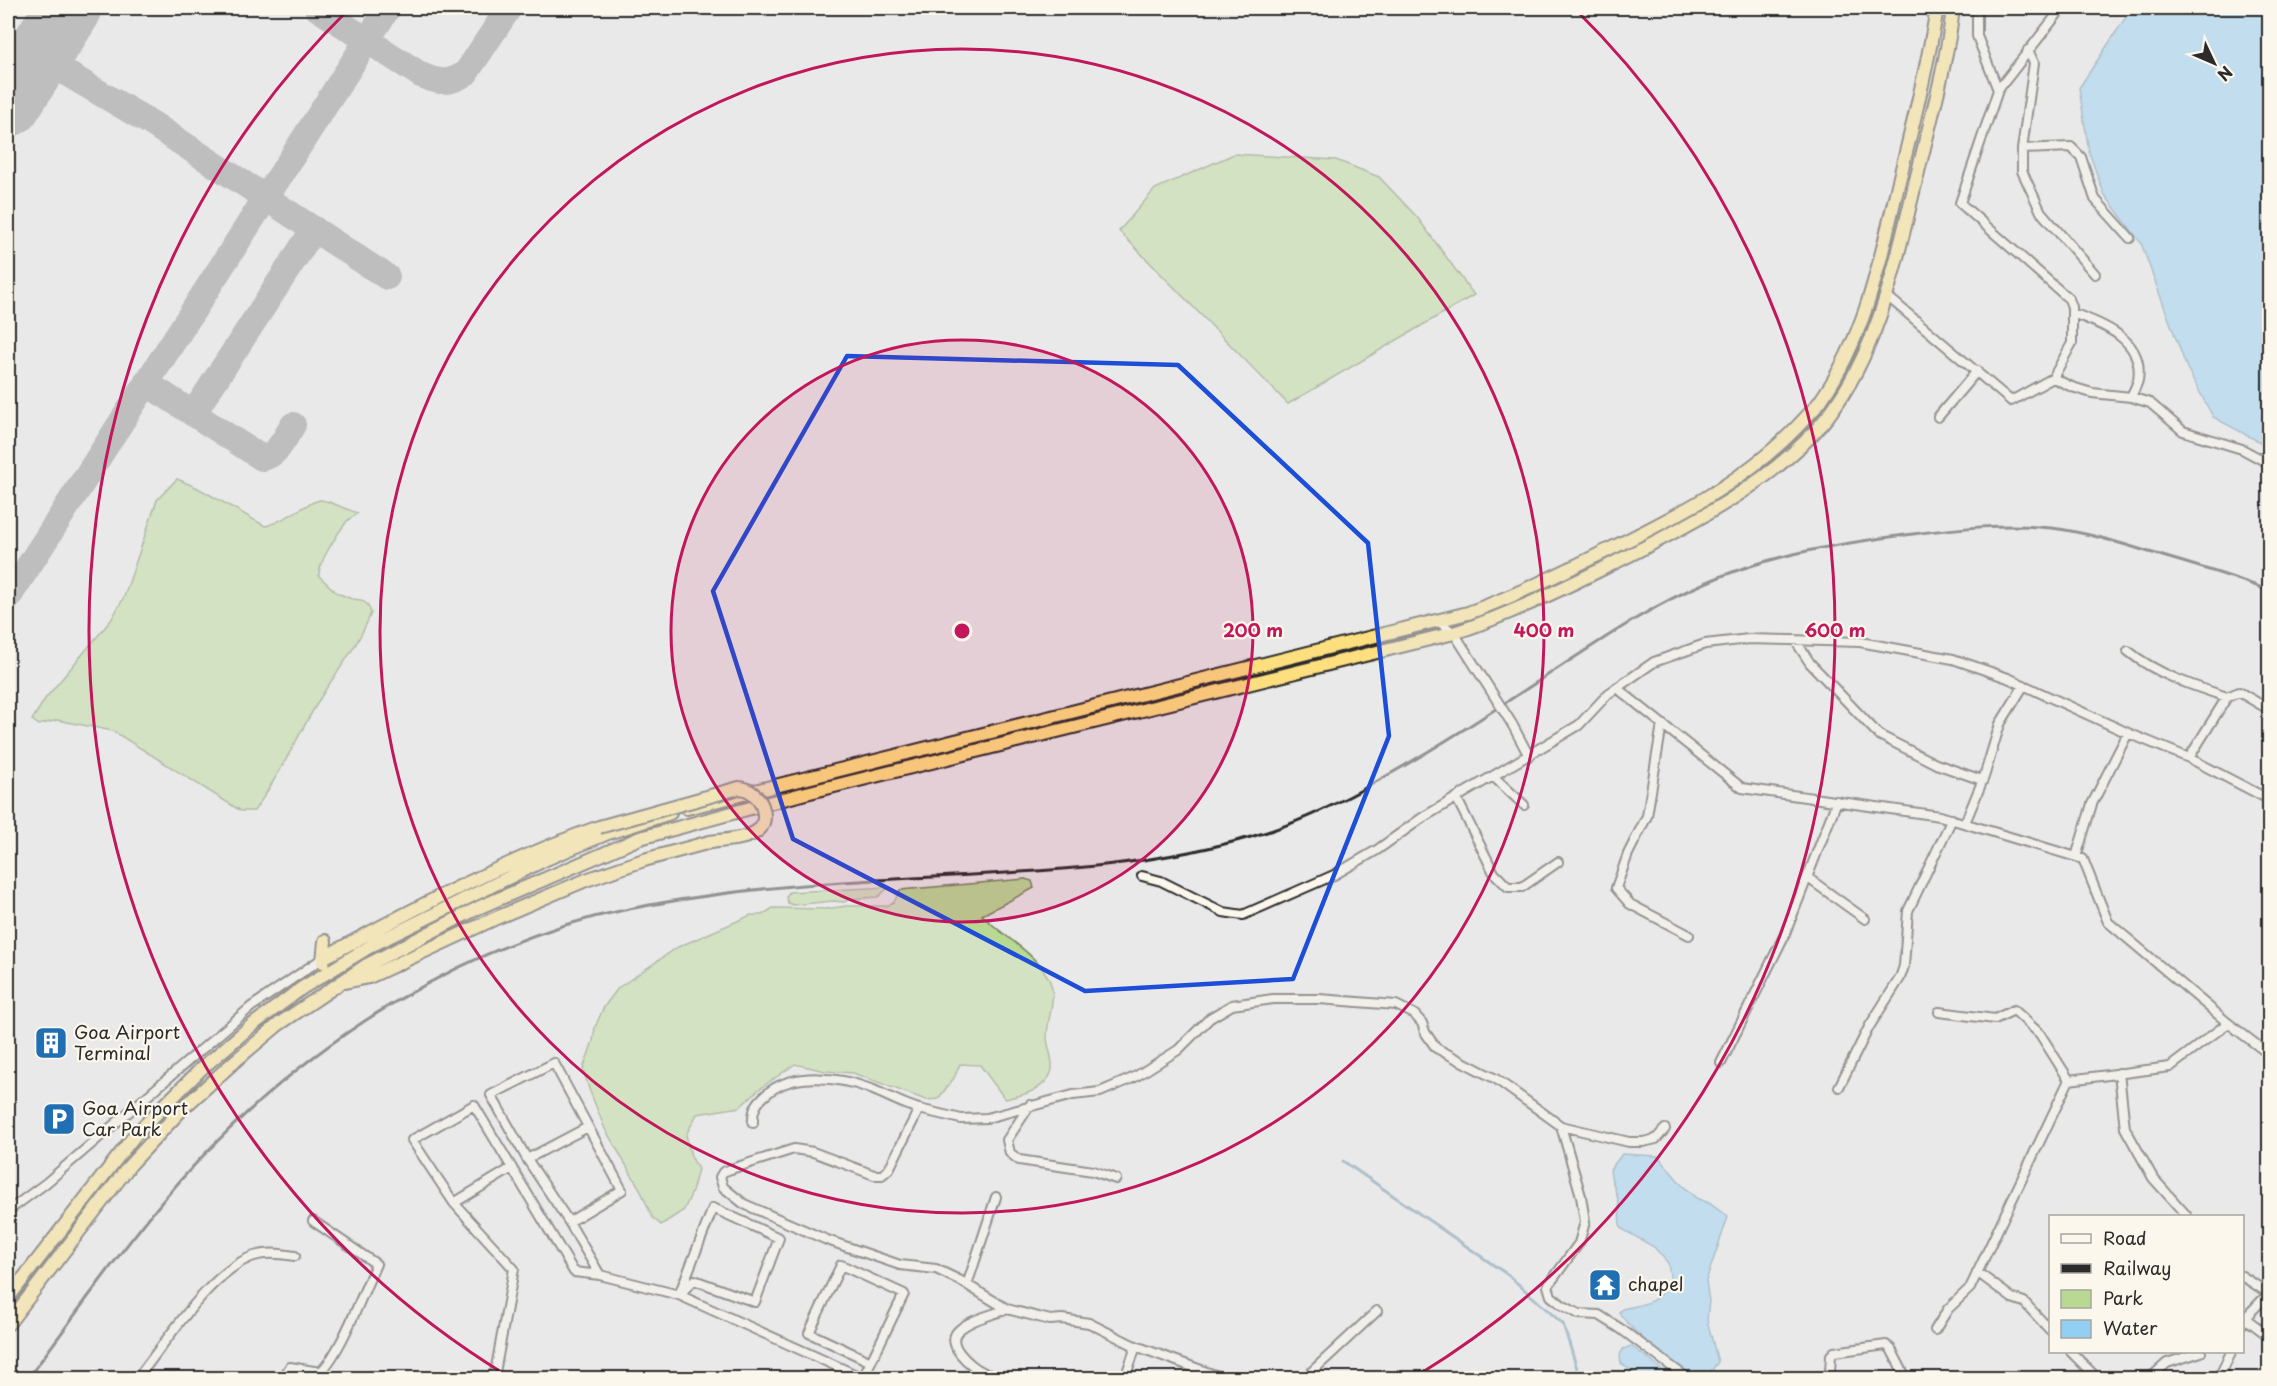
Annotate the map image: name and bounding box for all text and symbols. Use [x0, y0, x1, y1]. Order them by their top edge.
north arrow [2184, 33, 2244, 93]
text: N [2212, 61, 2239, 87]
text: 200 m [1223, 616, 1283, 643]
text: 400 m [1514, 616, 1574, 643]
text: 600 m [1804, 616, 1866, 643]
centre of rings [952, 621, 972, 641]
place label: Goa Airport Terminal [74, 1018, 180, 1066]
building icon: Goa Airport Terminal [33, 1025, 69, 1061]
place label: Goa Airport Car Park [82, 1094, 188, 1142]
parking icon: Goa Airport Car Park [41, 1101, 77, 1137]
legend [2049, 1215, 2244, 1353]
text: Road [2103, 1224, 2147, 1251]
text: Railway [2103, 1254, 2171, 1281]
temple icon: chapel [1587, 1267, 1623, 1303]
place label: chapel [1628, 1270, 1683, 1297]
text: Park [2103, 1284, 2143, 1311]
text: Water [2103, 1314, 2158, 1341]

